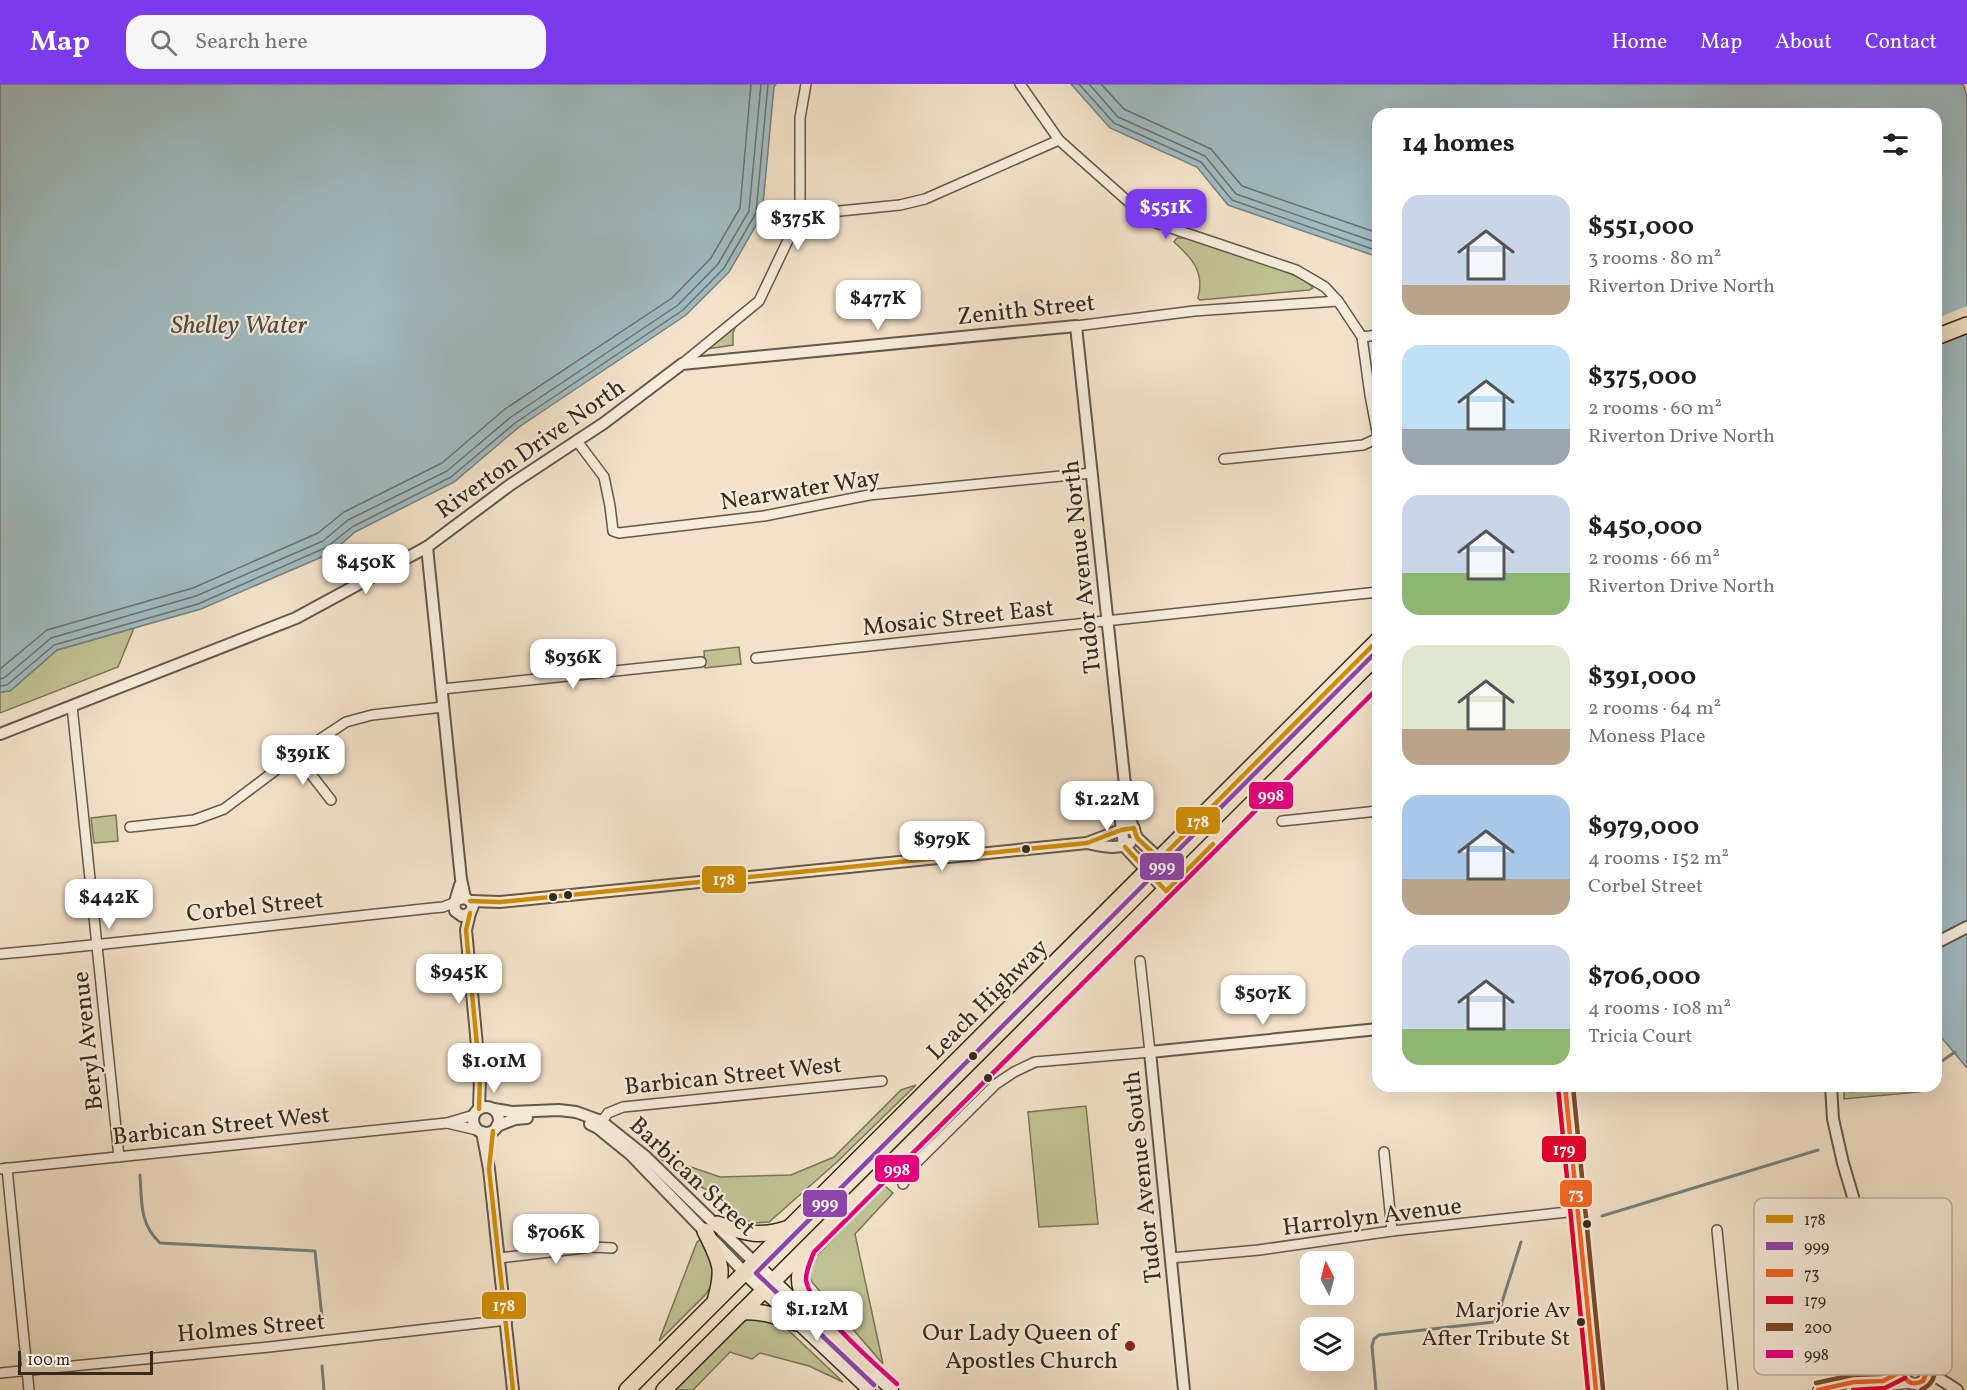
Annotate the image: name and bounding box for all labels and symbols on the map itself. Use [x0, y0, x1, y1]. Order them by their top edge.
pin: $551K [1124, 189, 1208, 240]
pin: $375K [756, 200, 840, 251]
pin: $477K [836, 280, 920, 331]
street label: Zenith Street [956, 287, 1097, 335]
water label: Shelley Water [171, 308, 308, 344]
street label: Riverton Drive North [430, 371, 633, 528]
street label: Tudor Avenue North [1055, 458, 1111, 675]
street label: Nearwater Way [718, 462, 883, 520]
pin: $450K [324, 544, 408, 595]
street label: Mosaic Street East [861, 592, 1056, 646]
pin: $936K [531, 639, 615, 690]
pin: $391K [261, 735, 345, 786]
pin: $1.22M [1058, 781, 1156, 832]
line badge: 998 [1248, 781, 1294, 810]
text: 998 [1258, 786, 1284, 808]
line badge: 178 [1175, 806, 1221, 835]
text: 178 [1187, 812, 1209, 834]
pin: $979K [900, 821, 984, 872]
unlabelled marker [1020, 843, 1032, 855]
line badge: 999 [1139, 852, 1185, 881]
text: 999 [1149, 857, 1175, 879]
line badge: 178 [701, 865, 747, 894]
text: 178 [713, 870, 735, 892]
pin: $442K [67, 879, 151, 930]
street label: Corbel Street [185, 884, 326, 932]
unlabelled marker [562, 889, 574, 901]
unlabelled marker [547, 891, 559, 903]
street label: Leach Highway [920, 932, 1057, 1069]
pin: $945K [417, 954, 501, 1005]
street label: Beryl Avenue [65, 969, 113, 1112]
pin: $507K [1221, 975, 1305, 1026]
pin: $1.01M [445, 1043, 543, 1094]
street label: Barbican Street West [623, 1049, 844, 1105]
unlabelled marker [967, 1050, 979, 1062]
street label: Tudor Avenue South [1116, 1069, 1172, 1285]
unlabelled marker [982, 1072, 994, 1084]
street label: Barbican Street West [111, 1099, 332, 1155]
street label: Barbican Street [621, 1110, 762, 1245]
line badge: 179 [1541, 1135, 1587, 1163]
text: 179 [1553, 1140, 1575, 1162]
line badge: 998 [874, 1154, 920, 1183]
text: 998 [884, 1160, 910, 1182]
line badge: 73 [1559, 1179, 1593, 1208]
text: 73 [1568, 1184, 1584, 1206]
line badge: 999 [802, 1189, 848, 1218]
street label: Harrolyn Avenue [1281, 1190, 1464, 1246]
text: 999 [812, 1194, 838, 1216]
legend [1754, 1198, 1952, 1375]
text: 178 [1804, 1210, 1826, 1232]
pin: $706K [514, 1214, 598, 1265]
unlabelled marker [1581, 1218, 1593, 1230]
text: 999 [1804, 1237, 1829, 1259]
north arrow [1300, 1251, 1354, 1305]
text: 73 [1804, 1264, 1820, 1286]
line badge: 178 [481, 1291, 527, 1320]
pin: $1.12M [768, 1291, 866, 1342]
text: 179 [1804, 1291, 1826, 1313]
text: 178 [493, 1296, 515, 1318]
place label: Marjorie Av After Tribute St [1422, 1296, 1570, 1355]
street label: Holmes Street [176, 1306, 327, 1352]
marker: Marjorie Av After Tribute St [1575, 1316, 1587, 1328]
place label: Our Lady Queen of Apostles Church [922, 1317, 1121, 1379]
text: 200 [1804, 1318, 1832, 1340]
marker: Our Lady Queen of Apostles Church [1123, 1339, 1137, 1353]
text: 998 [1804, 1345, 1829, 1367]
scale bar [18, 1348, 153, 1376]

